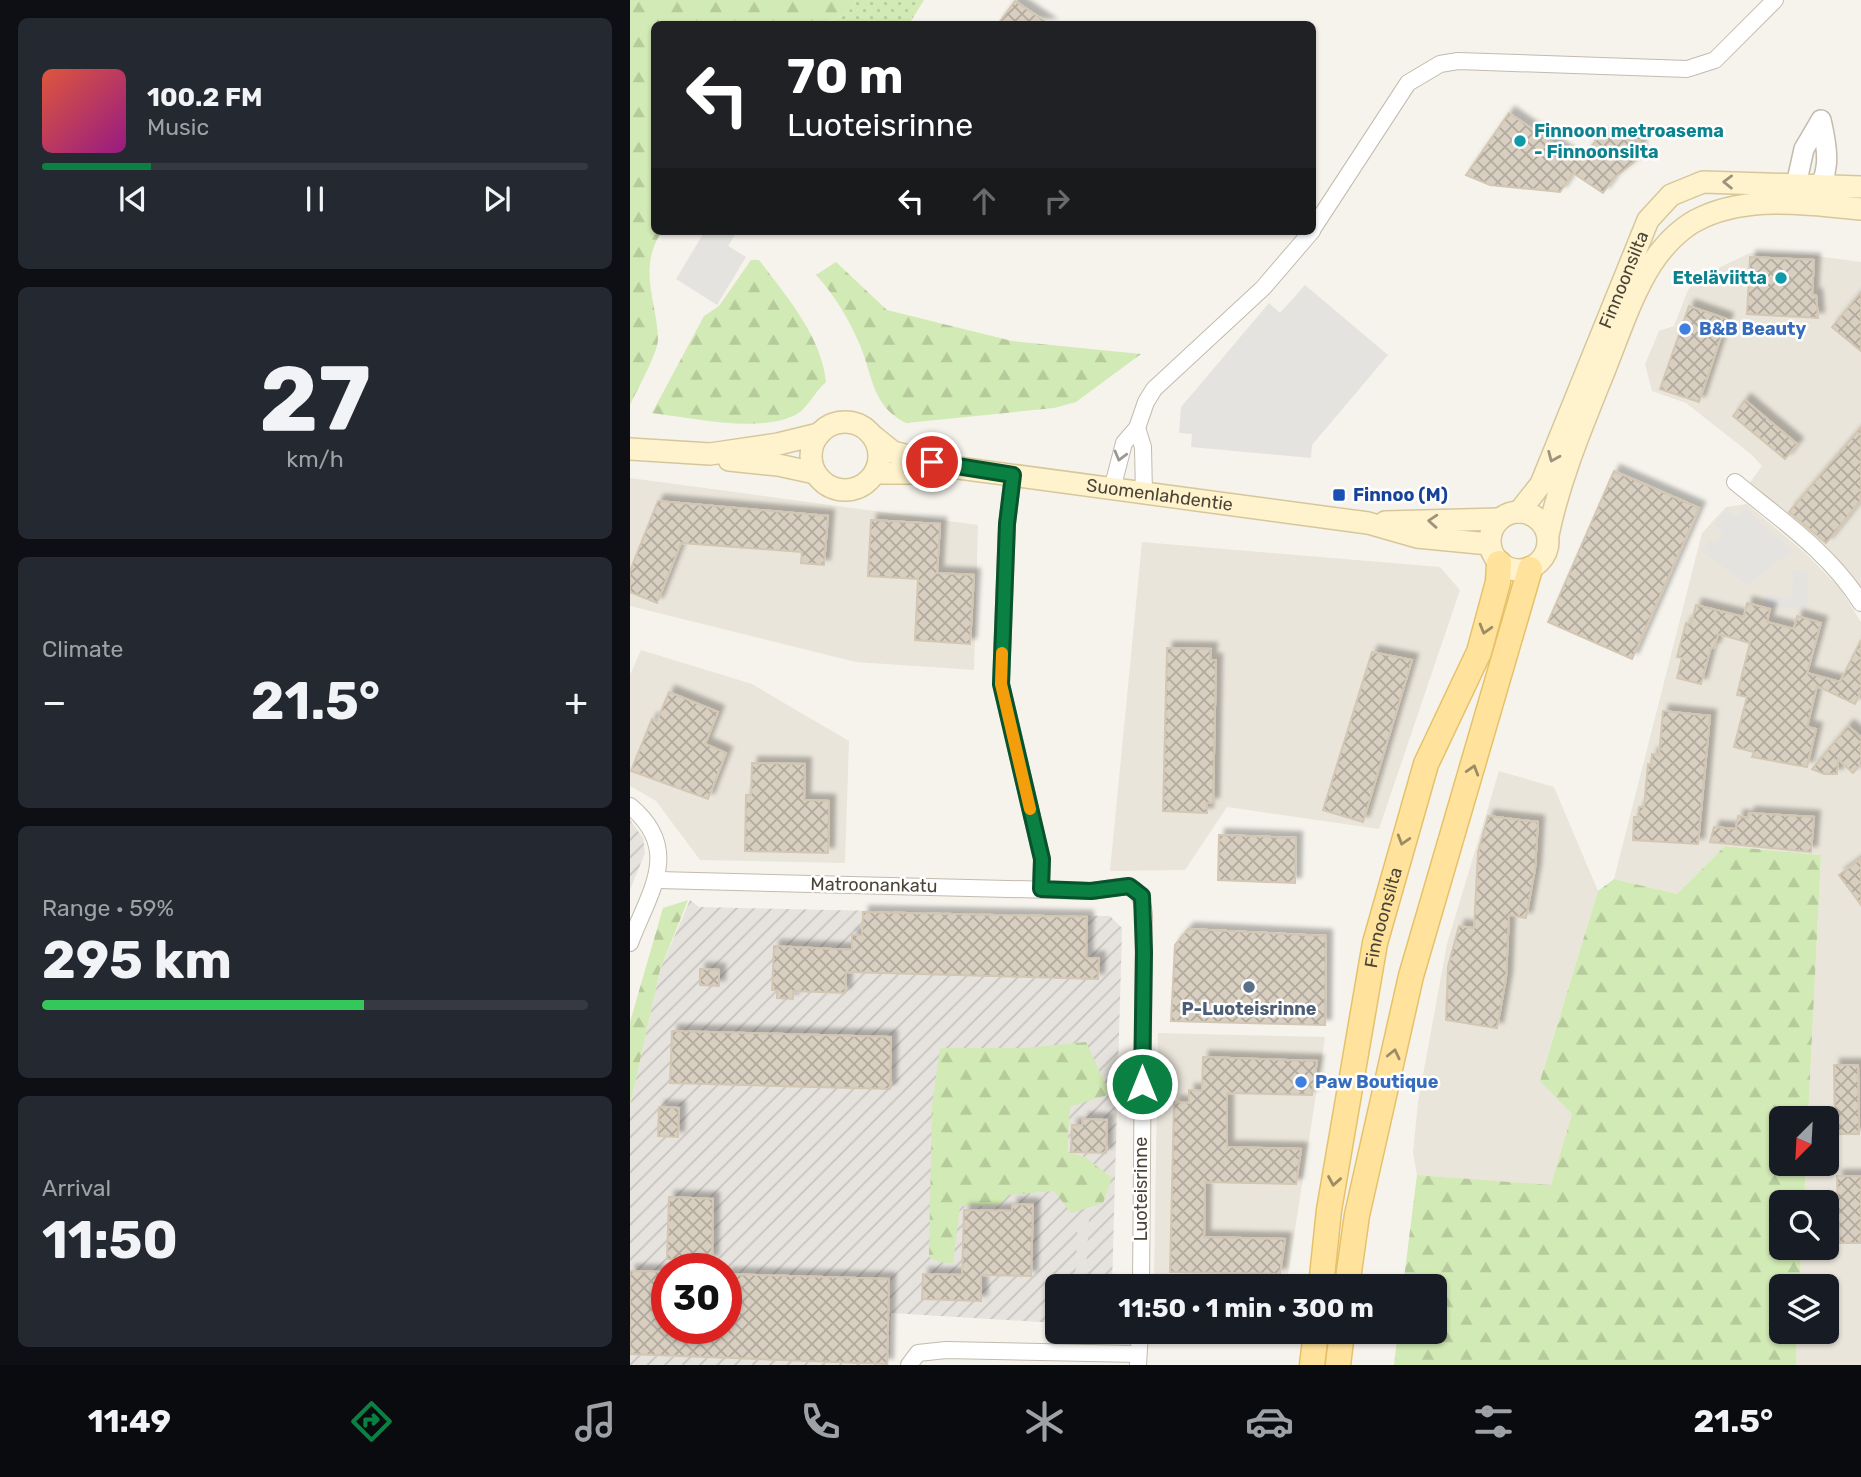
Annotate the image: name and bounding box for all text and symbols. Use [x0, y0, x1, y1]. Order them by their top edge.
text: 70 m [787, 47, 904, 105]
icon: left [672, 49, 763, 140]
text: 100.2 FM [147, 82, 263, 113]
text: Luoteisrinne [787, 106, 973, 144]
text: Music [147, 113, 209, 141]
place label: Finnoon metroasema - Finnoonsilta [1534, 120, 1724, 163]
marker: Finnoon metroasema - Finnoonsilta [1512, 133, 1528, 149]
one-way arrow [1723, 174, 1733, 190]
icon: previous [114, 180, 152, 218]
icon: pause [296, 180, 334, 218]
icon: next [478, 180, 516, 218]
icon: left [892, 182, 930, 220]
icon: ahead [965, 182, 1003, 220]
icon: right [1038, 182, 1076, 220]
street label: Finnoonsilta [1594, 228, 1653, 332]
place label: Eteläviitta [1673, 267, 1767, 289]
marker: Eteläviitta [1773, 270, 1789, 286]
place label: B&B Beauty [1699, 318, 1806, 340]
marker: B&B Beauty [1677, 321, 1693, 337]
text: 27 [259, 345, 371, 453]
pin [902, 432, 962, 492]
icon: arrive [913, 443, 951, 481]
text: km/h [286, 445, 344, 473]
one-way arrow [1114, 450, 1129, 462]
one-way arrow [1547, 451, 1561, 463]
street label: Suomenlahdentie [1085, 474, 1234, 516]
place label: Finnoo (M) [1353, 484, 1448, 506]
marker: Finnoo (M) [1331, 487, 1347, 503]
one-way arrow [1428, 514, 1439, 529]
one-way arrow [1479, 623, 1494, 635]
text: Climate [42, 635, 123, 663]
text: 21.5° [251, 670, 380, 732]
text: − [42, 679, 67, 725]
text: + [564, 679, 588, 725]
one-way arrow [1464, 764, 1479, 776]
one-way arrow [1397, 834, 1411, 846]
street label: Finnoonsilta [1360, 865, 1407, 969]
street label: Matroonankatu [810, 873, 938, 897]
text: Range · 59% [42, 894, 174, 922]
text: 295 km [42, 929, 232, 991]
marker: P-Luoteisrinne [1241, 979, 1257, 995]
place label: P-Luoteisrinne [1181, 998, 1317, 1020]
position arrow [1105, 1047, 1179, 1121]
one-way arrow [1386, 1048, 1400, 1060]
place label: Paw Boutique [1315, 1071, 1439, 1093]
marker: Paw Boutique [1293, 1074, 1309, 1090]
north arrow [1769, 1106, 1839, 1176]
map controls [1769, 1106, 1839, 1344]
street label: Luoteisrinne [1130, 1137, 1152, 1241]
text: Arrival [42, 1174, 111, 1202]
one-way arrow [1327, 1175, 1342, 1187]
button: search [1769, 1190, 1839, 1260]
text: 11:50 [42, 1209, 178, 1271]
speed limit sign: 30 [651, 1253, 742, 1344]
button: layers [1769, 1274, 1839, 1344]
text: 11:50 · 1 min · 300 m [1118, 1293, 1374, 1324]
icon: directions [347, 1397, 396, 1446]
icon: music [571, 1397, 620, 1446]
icon: phone [796, 1397, 845, 1446]
icon: climate [1020, 1397, 1069, 1446]
icon: car [1245, 1397, 1294, 1446]
icon: filters [1469, 1397, 1518, 1446]
text: 11:49 [88, 1402, 171, 1440]
text: 21.5° [1694, 1402, 1773, 1440]

